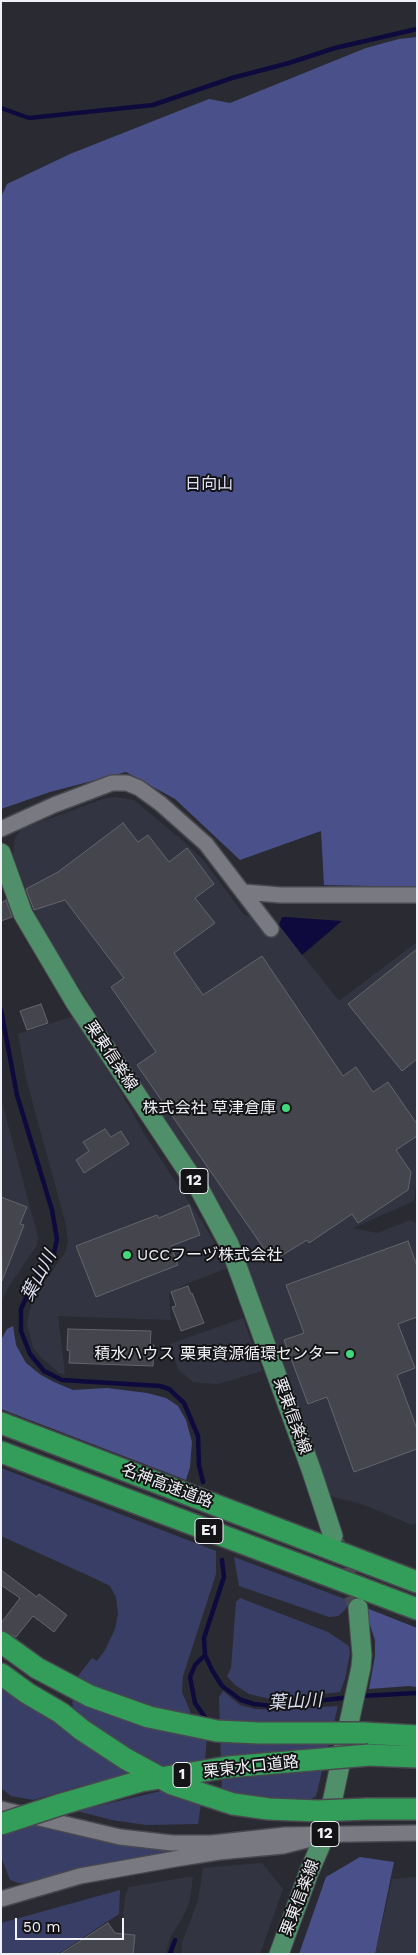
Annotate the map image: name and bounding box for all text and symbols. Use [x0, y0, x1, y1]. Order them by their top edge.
park label: 日向山 [185, 474, 233, 494]
street label: 栗東信楽線 [81, 1017, 141, 1095]
place label: 株式会社 草津倉庫 [143, 1098, 276, 1118]
marker: 株式会社 草津倉庫 [280, 1102, 292, 1114]
road number: 12 [180, 1168, 208, 1194]
place label: UCCフーヅ株式会社 [137, 1245, 282, 1265]
water label: 葉山川 [17, 1247, 61, 1305]
marker: UCCフーヅ株式会社 [121, 1249, 133, 1261]
place label: 積水ハウス 栗東資源循環センター [95, 1344, 340, 1364]
marker: 積水ハウス 栗東資源循環センター [344, 1348, 356, 1360]
street label: 栗東信楽線 [269, 1375, 315, 1457]
street label: 名神高速道路 [119, 1460, 215, 1512]
road number: E1 [195, 1518, 223, 1544]
water label: 葉山川 [267, 1690, 323, 1714]
street label: 栗東水口道路 [202, 1752, 300, 1782]
road number: 1 [173, 1762, 191, 1788]
road number: 12 [311, 1822, 339, 1846]
street label: 栗東信楽線 [277, 1857, 323, 1939]
scale bar [18, 1908, 126, 1940]
text: 50 m [23, 1918, 60, 1936]

